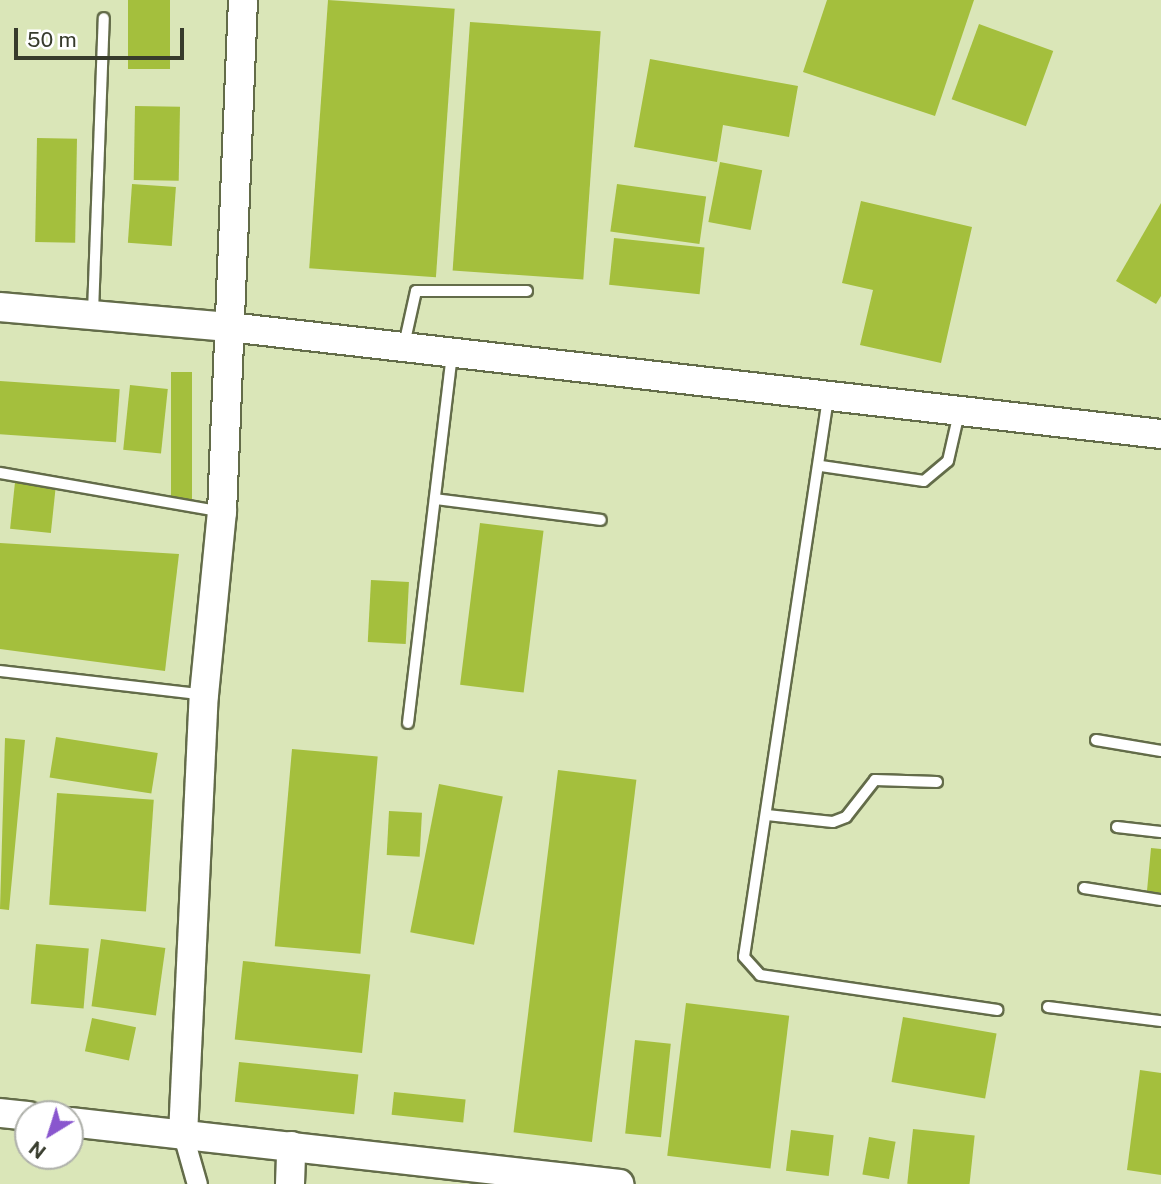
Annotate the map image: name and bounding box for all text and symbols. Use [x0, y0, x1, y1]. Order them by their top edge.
scale bar [18, 14, 187, 58]
text: 50 m [27, 27, 77, 52]
north arrow [14, 1100, 84, 1170]
text: N [25, 1137, 50, 1163]

